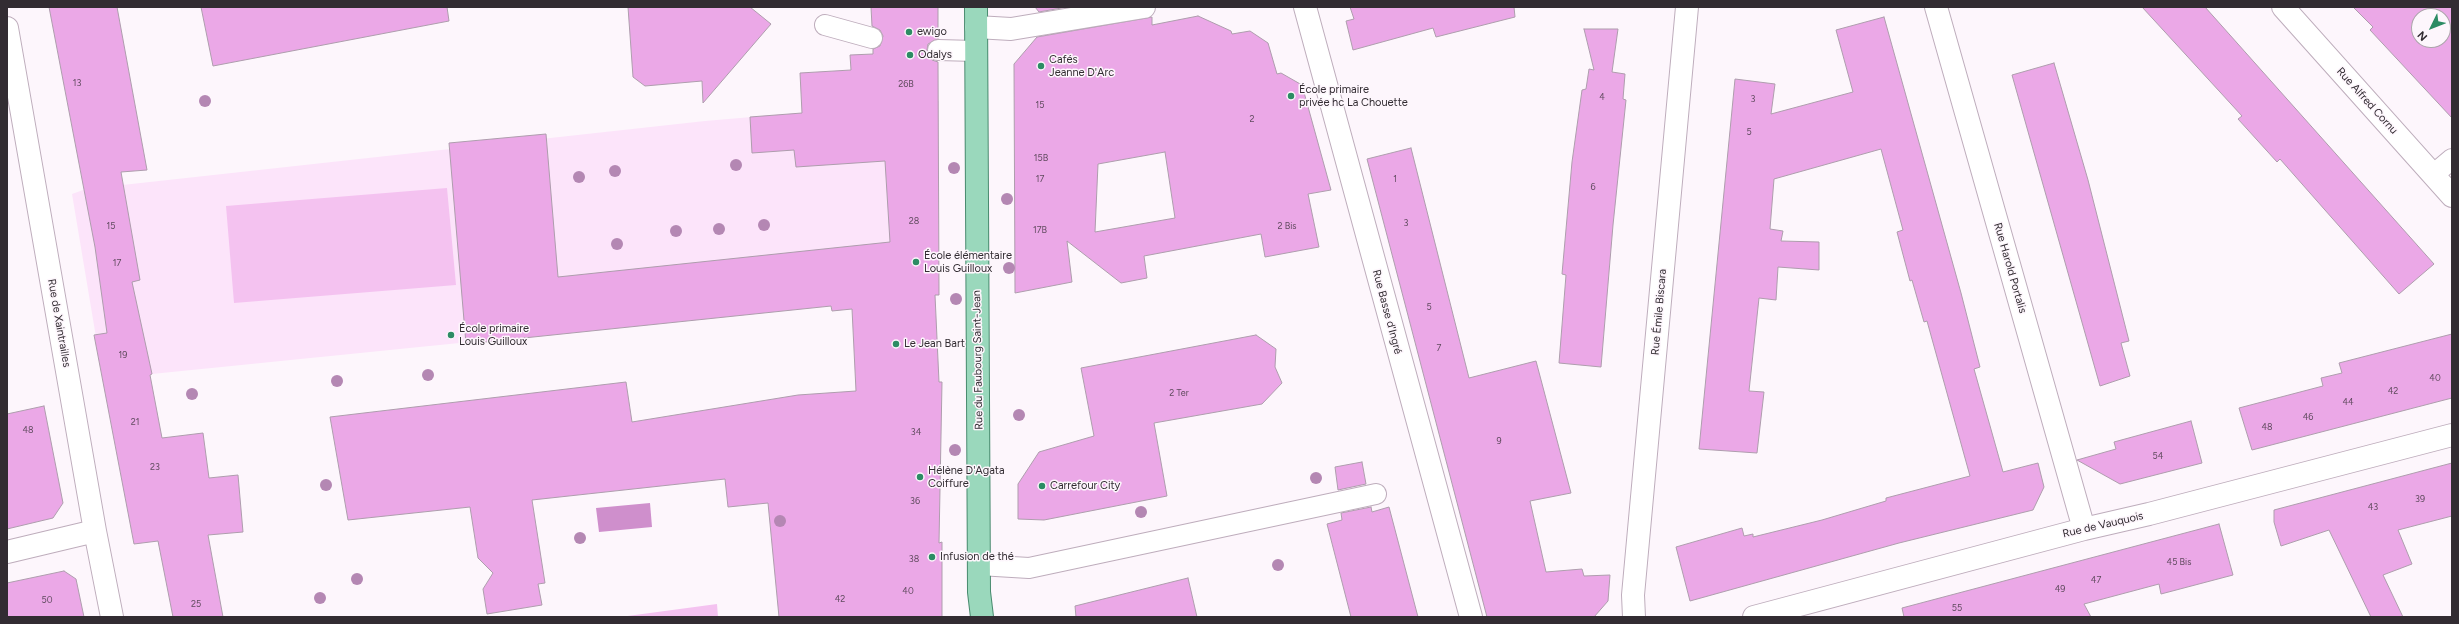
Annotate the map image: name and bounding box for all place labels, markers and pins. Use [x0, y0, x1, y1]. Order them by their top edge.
place label: ewigo [917, 25, 947, 39]
marker: ewigo [904, 27, 914, 37]
place label: Odalys [918, 48, 952, 62]
marker: Odalys [905, 50, 915, 60]
place label: Cafés Jeanne D'Arc [1049, 53, 1114, 79]
marker: Cafés Jeanne D'Arc [1036, 61, 1046, 71]
place label: École primaire privée hc La Chouette [1299, 83, 1408, 109]
marker: École primaire privée hc La Chouette [1286, 91, 1296, 101]
place label: École élémentaire Louis Guilloux [924, 249, 1012, 275]
marker: École élémentaire Louis Guilloux [911, 257, 921, 267]
place label: École primaire Louis Guilloux [459, 322, 529, 348]
marker: École primaire Louis Guilloux [446, 330, 456, 340]
place label: Le Jean Bart [904, 337, 965, 351]
marker: Le Jean Bart [891, 339, 901, 349]
place label: Hélène D'Agata Coiffure [928, 464, 1005, 490]
marker: Hélène D'Agata Coiffure [915, 472, 925, 482]
place label: Carrefour City [1050, 479, 1120, 493]
marker: Carrefour City [1037, 481, 1047, 491]
place label: Infusion de thé [940, 550, 1014, 564]
marker: Infusion de thé [927, 552, 937, 562]

